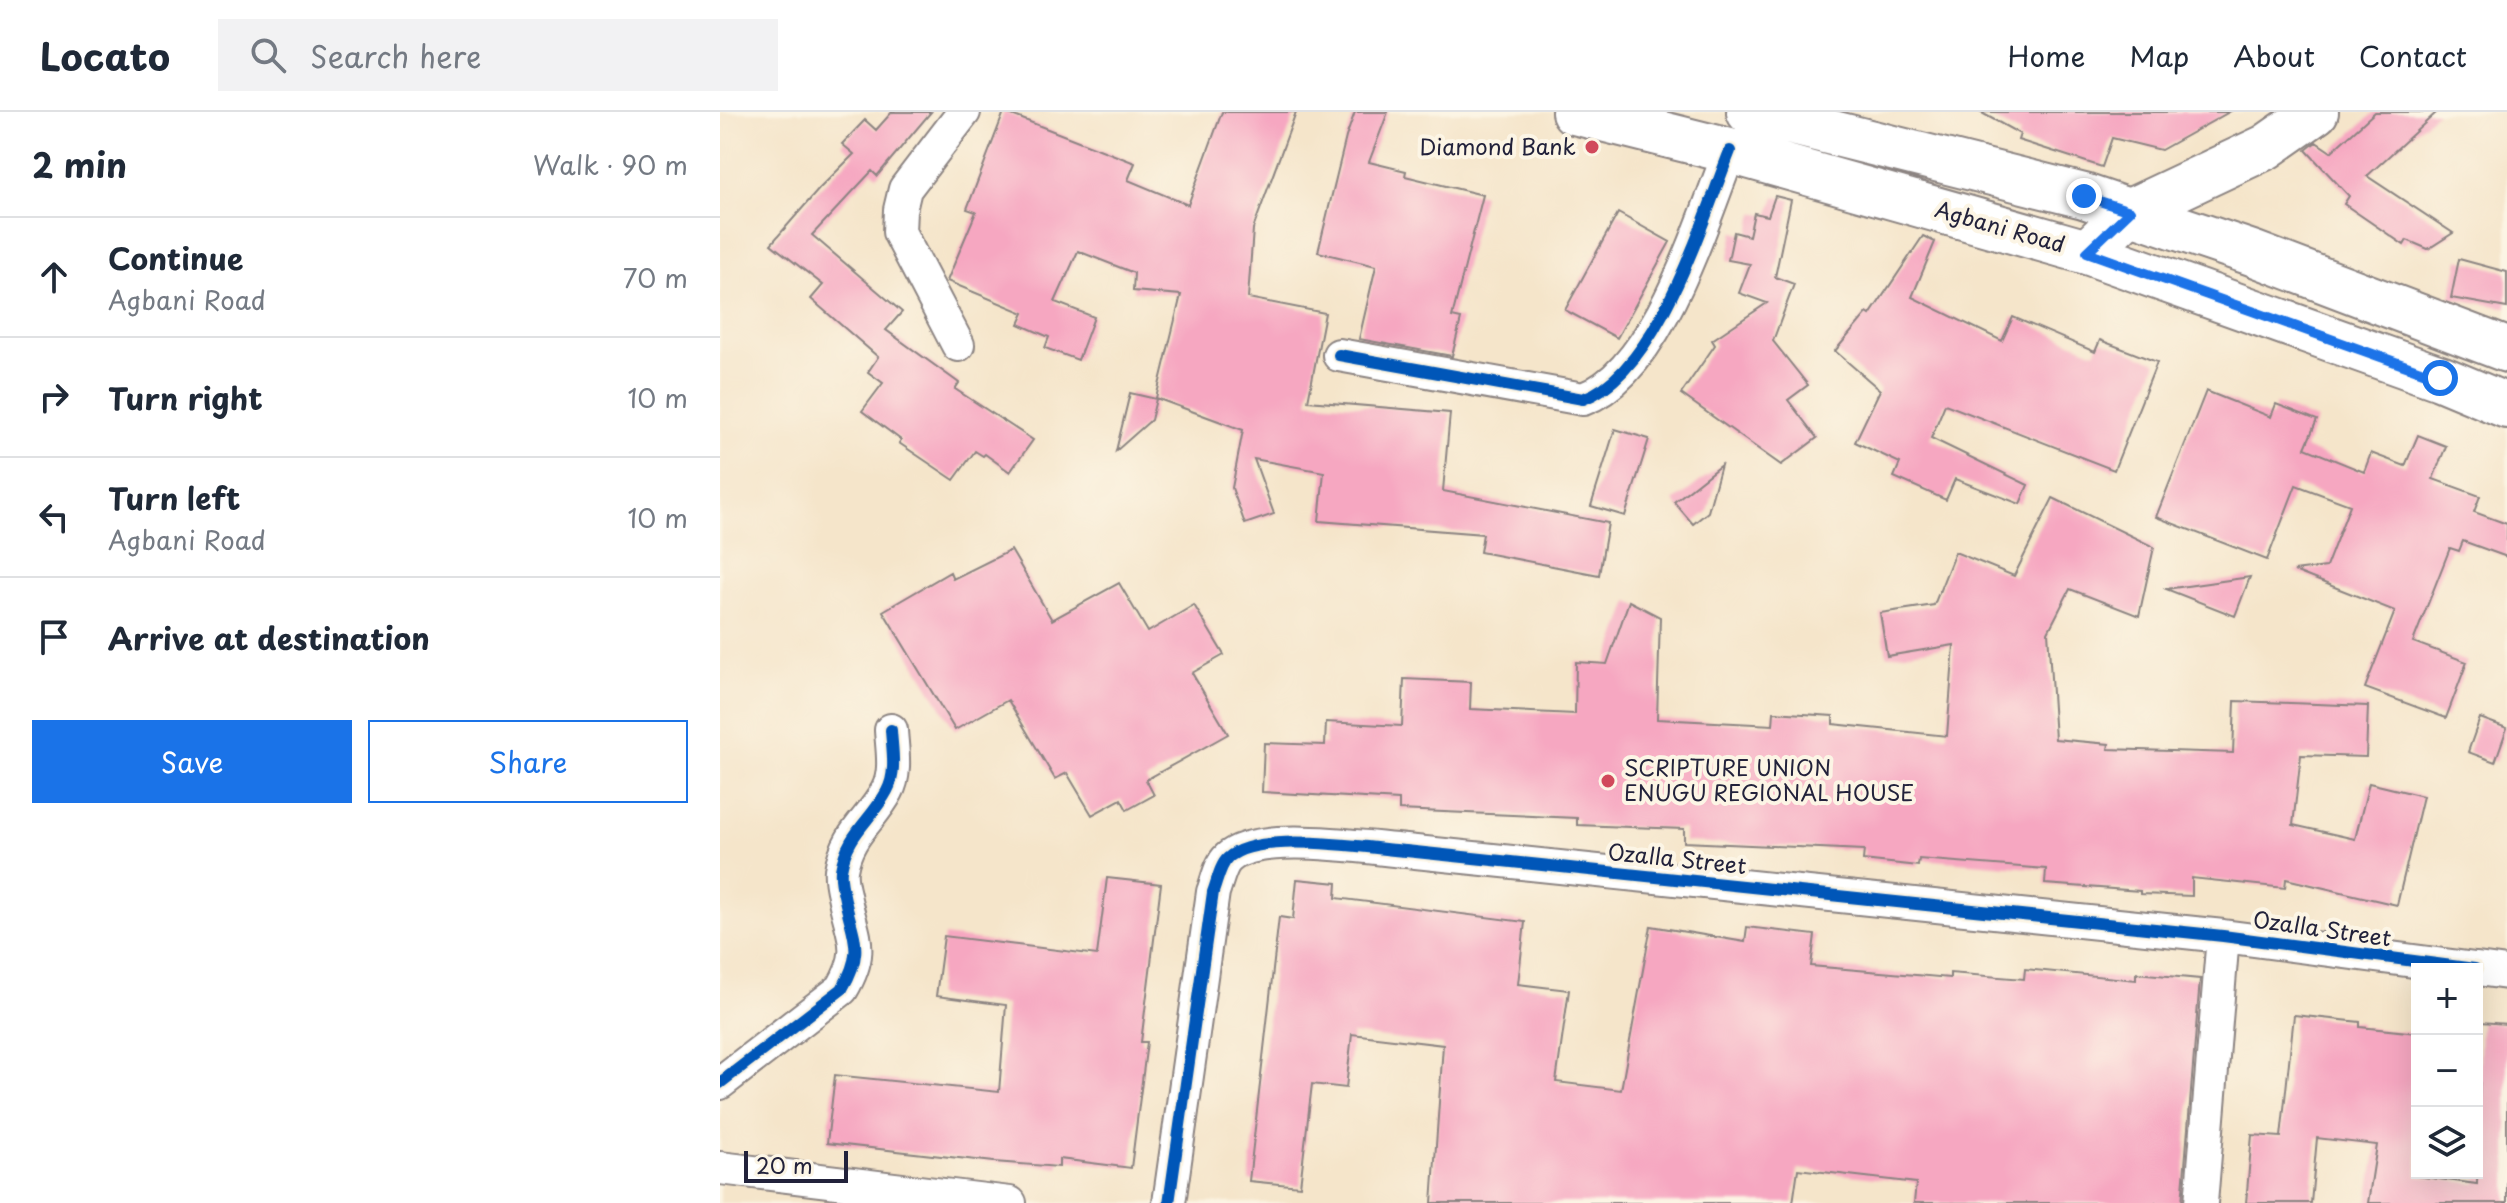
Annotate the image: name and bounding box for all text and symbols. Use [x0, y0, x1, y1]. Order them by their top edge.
search box [218, 19, 778, 91]
text: Locato [40, 27, 170, 84]
icon: search [246, 33, 290, 77]
text: Search here [310, 33, 482, 78]
text: Home [2007, 34, 2085, 77]
text: Map [2129, 34, 2189, 77]
text: About [2233, 34, 2315, 77]
text: Contact [2359, 34, 2467, 77]
place label: Diamond Bank [1420, 129, 1576, 162]
text: 2 min [32, 138, 127, 190]
marker: Diamond Bank [1583, 138, 1601, 156]
text: Walk · 90 m [533, 145, 688, 184]
route end [2066, 178, 2102, 214]
street label: Agbani Road [1932, 191, 2069, 260]
text: Continue [108, 235, 243, 280]
icon: ahead [32, 255, 76, 299]
text: 70 m [623, 258, 688, 297]
text: Agbani Road [108, 280, 266, 319]
route start [2422, 360, 2458, 396]
icon: right [32, 375, 76, 419]
text: Turn right [108, 375, 263, 420]
text: 10 m [627, 378, 688, 417]
text: Turn left [108, 475, 240, 520]
icon: left [32, 495, 76, 539]
text: 10 m [627, 498, 688, 537]
text: Agbani Road [108, 520, 266, 559]
icon: arrive [32, 615, 76, 659]
text: Arrive at destination [108, 615, 430, 660]
button: Save [32, 720, 352, 803]
button: Share [368, 720, 688, 803]
place label: SCRIPTURE UNION ENUGU REGIONAL HOUSE [1624, 750, 1914, 808]
marker: SCRIPTURE UNION ENUGU REGIONAL HOUSE [1599, 772, 1617, 790]
street label: Ozalla Street [1606, 834, 1748, 881]
street label: Ozalla Street [2251, 901, 2393, 954]
map controls [2411, 963, 2483, 1179]
button: + [2411, 963, 2483, 1035]
button: − [2411, 1035, 2483, 1107]
button: layers [2411, 1107, 2483, 1179]
scale bar [744, 1147, 848, 1183]
text: 20 m [756, 1148, 813, 1181]

